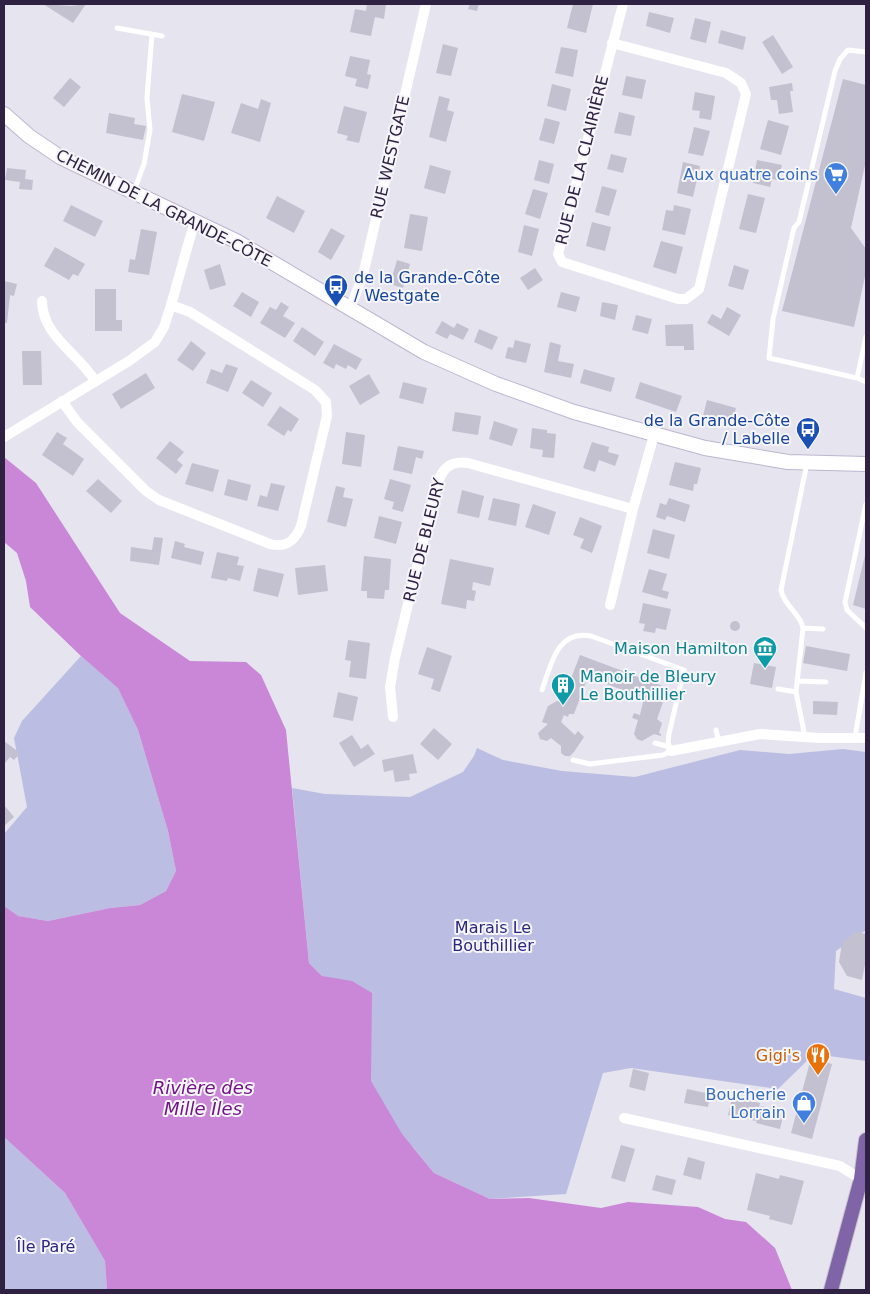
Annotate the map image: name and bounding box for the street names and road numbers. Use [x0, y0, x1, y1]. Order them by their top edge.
street label: RUE DE LA CLAIRIÈRE [552, 73, 612, 247]
street label: RUE WESTGATE [367, 94, 413, 220]
street label: CHEMIN DE LA GRANDE-CÔTE [53, 145, 275, 271]
street label: RUE DE BLEURY [399, 476, 449, 604]

